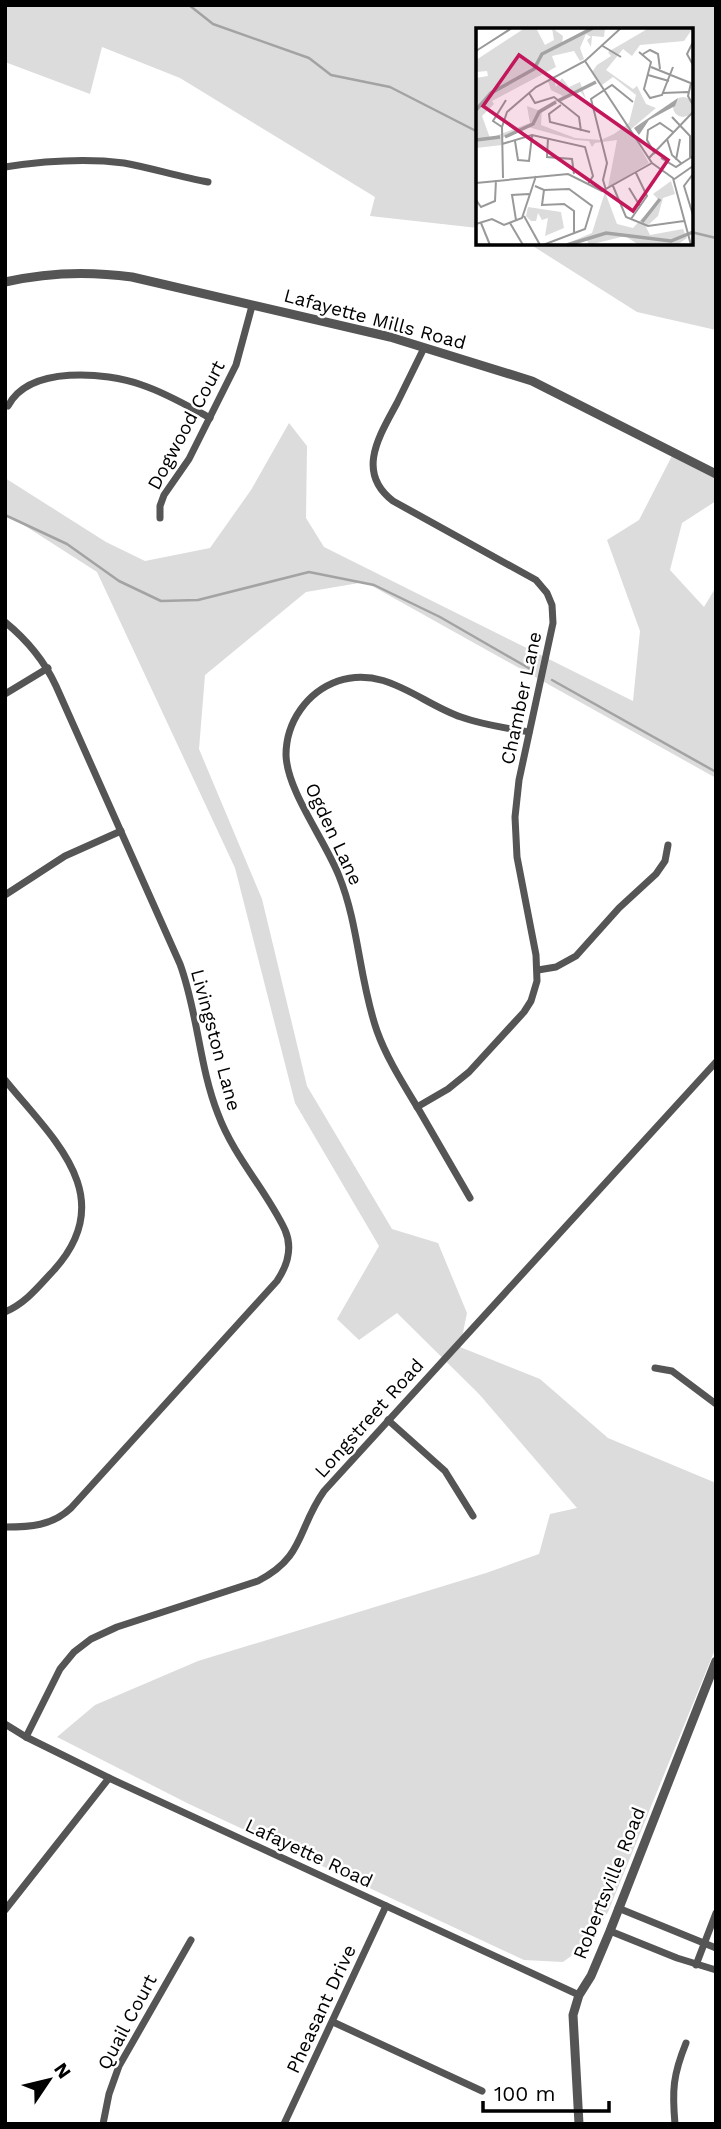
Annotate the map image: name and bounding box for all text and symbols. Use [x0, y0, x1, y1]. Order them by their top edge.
inset map [476, 28, 693, 245]
street label: Lafayette Mills Road [281, 284, 469, 354]
street label: Dogwood Court [142, 356, 230, 494]
street label: Chamber Lane [496, 629, 546, 767]
street label: Ogden Lane [300, 779, 368, 889]
street label: Livingston Lane [186, 967, 246, 1113]
street label: Longstreet Road [310, 1354, 428, 1482]
street label: Robertsville Road [568, 1804, 650, 1962]
street label: Lafayette Road [242, 1813, 376, 1893]
street label: Pheasant Drive [281, 1941, 361, 2077]
street label: Quail Court [92, 1970, 162, 2074]
north arrow [14, 2045, 84, 2115]
text: N [49, 2058, 76, 2083]
scale bar [483, 2070, 609, 2114]
text: 100 m [494, 2081, 556, 2106]

